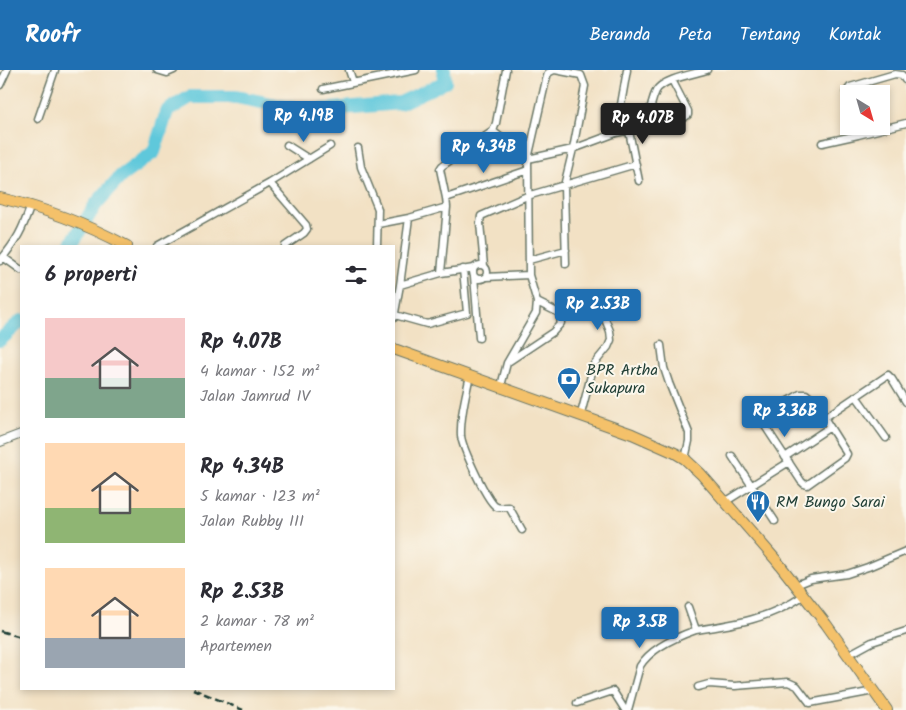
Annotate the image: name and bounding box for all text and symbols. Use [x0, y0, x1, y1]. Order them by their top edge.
text: Roofr [25, 16, 80, 55]
text: Beranda [590, 21, 651, 50]
text: Peta [679, 21, 712, 50]
text: Tentang [740, 21, 801, 50]
text: Kontak [829, 21, 881, 50]
north arrow [840, 85, 890, 135]
map controls [840, 85, 890, 135]
pin: Rp 4.19B [252, 100, 356, 143]
pin: Rp 4.07B [591, 102, 695, 145]
text: Rp 4.19B [274, 104, 334, 129]
text: Rp 4.07B [612, 106, 674, 131]
pin: Rp 4.34B [432, 132, 536, 174]
text: Rp 4.34B [452, 135, 516, 160]
text: 6 properti [45, 259, 137, 292]
icon: filters [342, 261, 370, 289]
pin: Rp 2.53B [546, 288, 650, 331]
text: Rp 2.53B [566, 292, 630, 317]
text: Rp 4.07B [200, 326, 282, 359]
icon: home [85, 338, 145, 398]
place label: BPR Artha Sukapura [586, 358, 658, 401]
text: 4 kamar · 152 m² [200, 359, 319, 384]
bank icon: BPR Artha Sukapura [556, 366, 582, 400]
text: Jalan Jamrud IV [200, 384, 310, 409]
pin: Rp 3.36B [733, 396, 837, 438]
text: Rp 3.36B [753, 399, 817, 424]
text: Rp 4.34B [200, 451, 284, 484]
icon: home [85, 463, 145, 523]
text: 5 kamar · 123 m² [200, 484, 320, 509]
restaurant icon: RM Bungo Sarai [745, 489, 771, 523]
place label: RM Bungo Sarai [776, 490, 886, 515]
text: Jalan Rubby III [200, 509, 304, 534]
text: Rp 2.53B [200, 576, 284, 609]
icon: home [85, 588, 145, 648]
pin: Rp 3.5B [594, 606, 686, 649]
text: 2 kamar · 78 m² [200, 609, 314, 634]
text: Rp 3.5B [612, 610, 668, 635]
text: Apartemen [200, 634, 272, 659]

